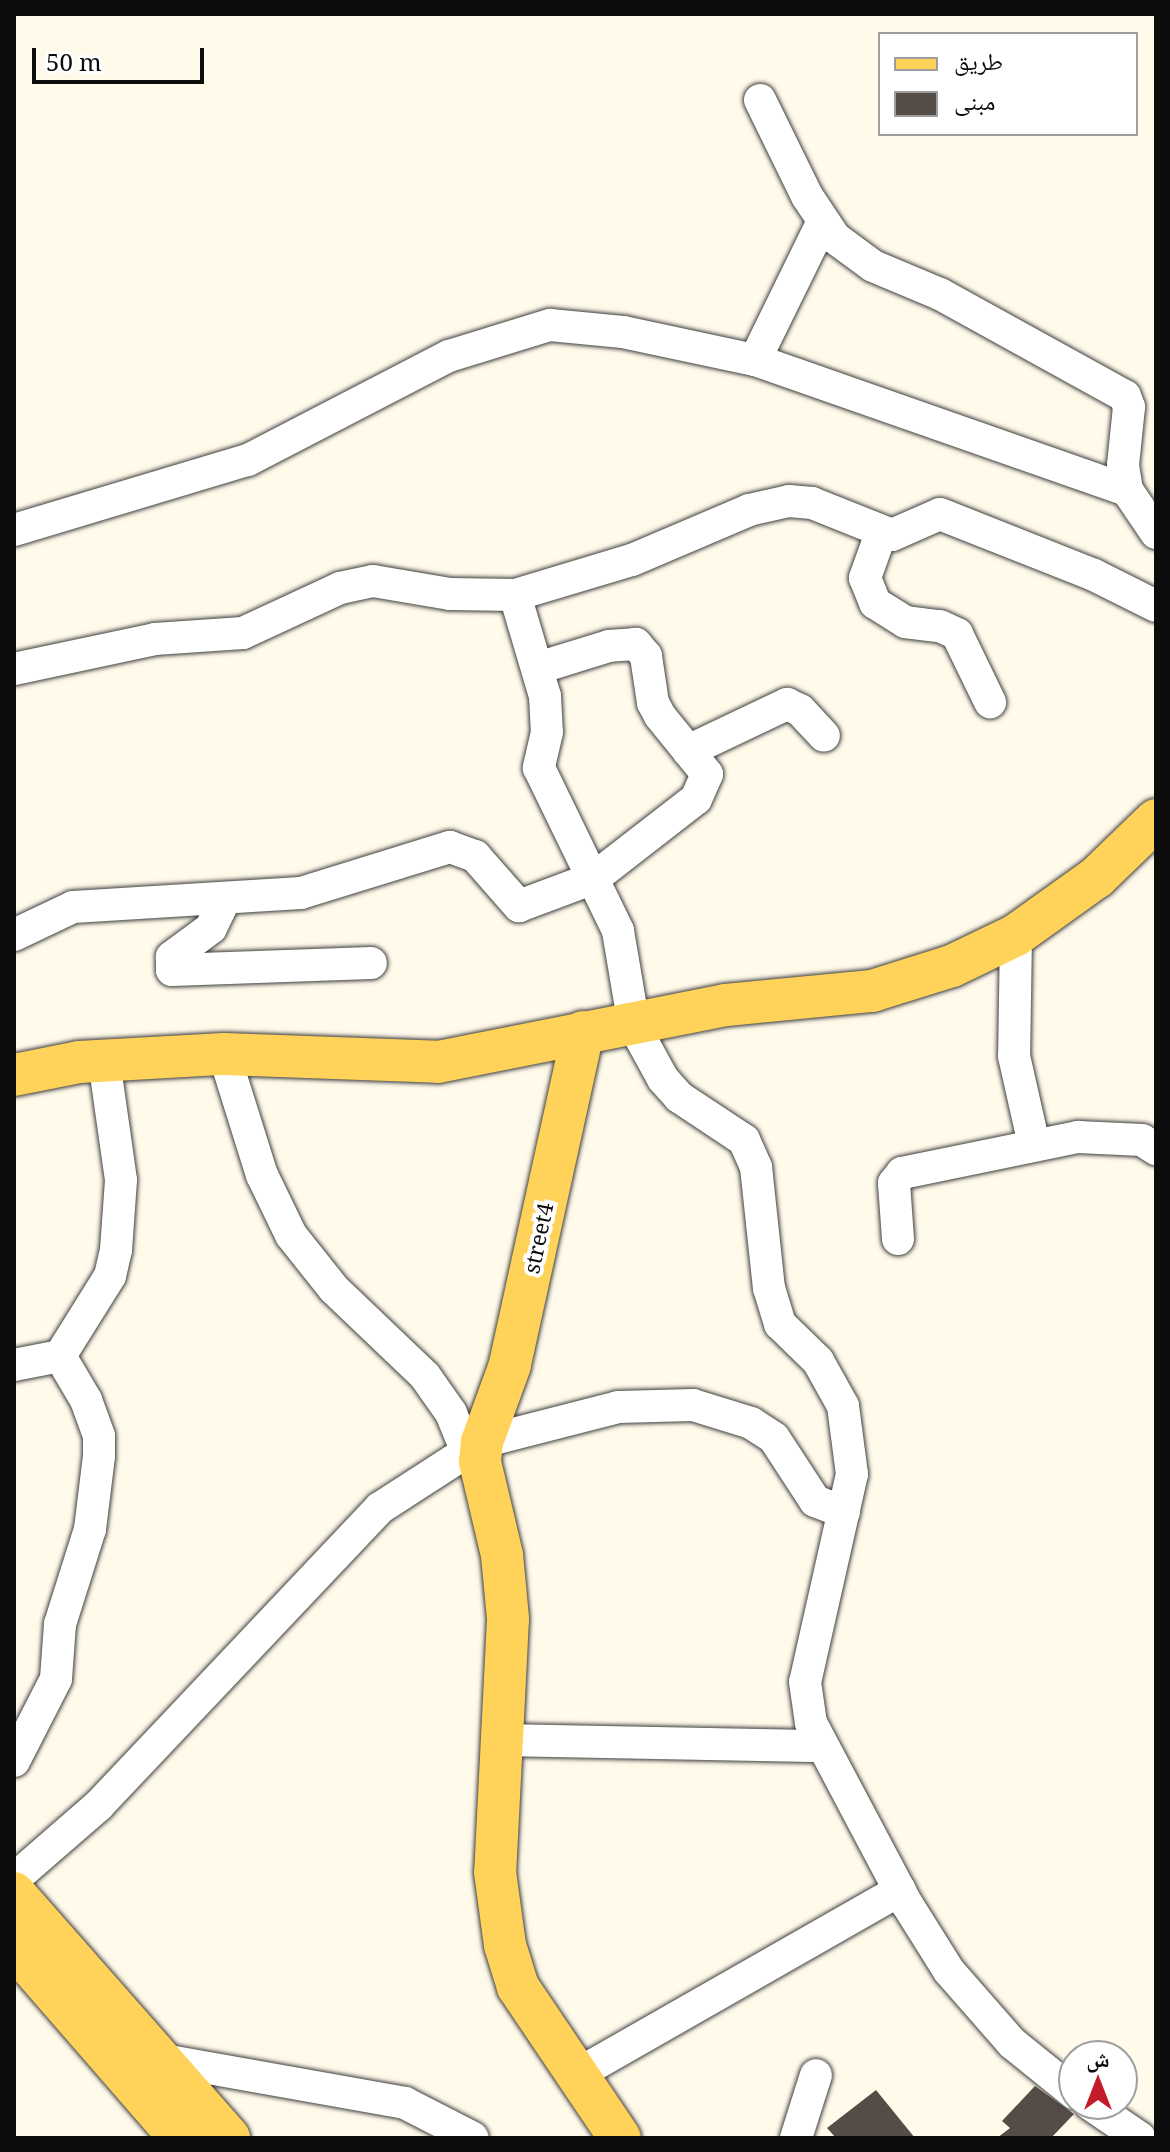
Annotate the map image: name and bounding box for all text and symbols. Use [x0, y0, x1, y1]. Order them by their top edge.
scale bar [36, 32, 208, 82]
legend [878, 32, 1138, 136]
text: طريق [954, 44, 1003, 77]
text: 50 m [46, 45, 102, 78]
text: مبنى [954, 84, 995, 117]
street label: street4 [518, 1200, 558, 1276]
north arrow [1058, 2040, 1138, 2120]
text: ش [1086, 2043, 1110, 2073]

